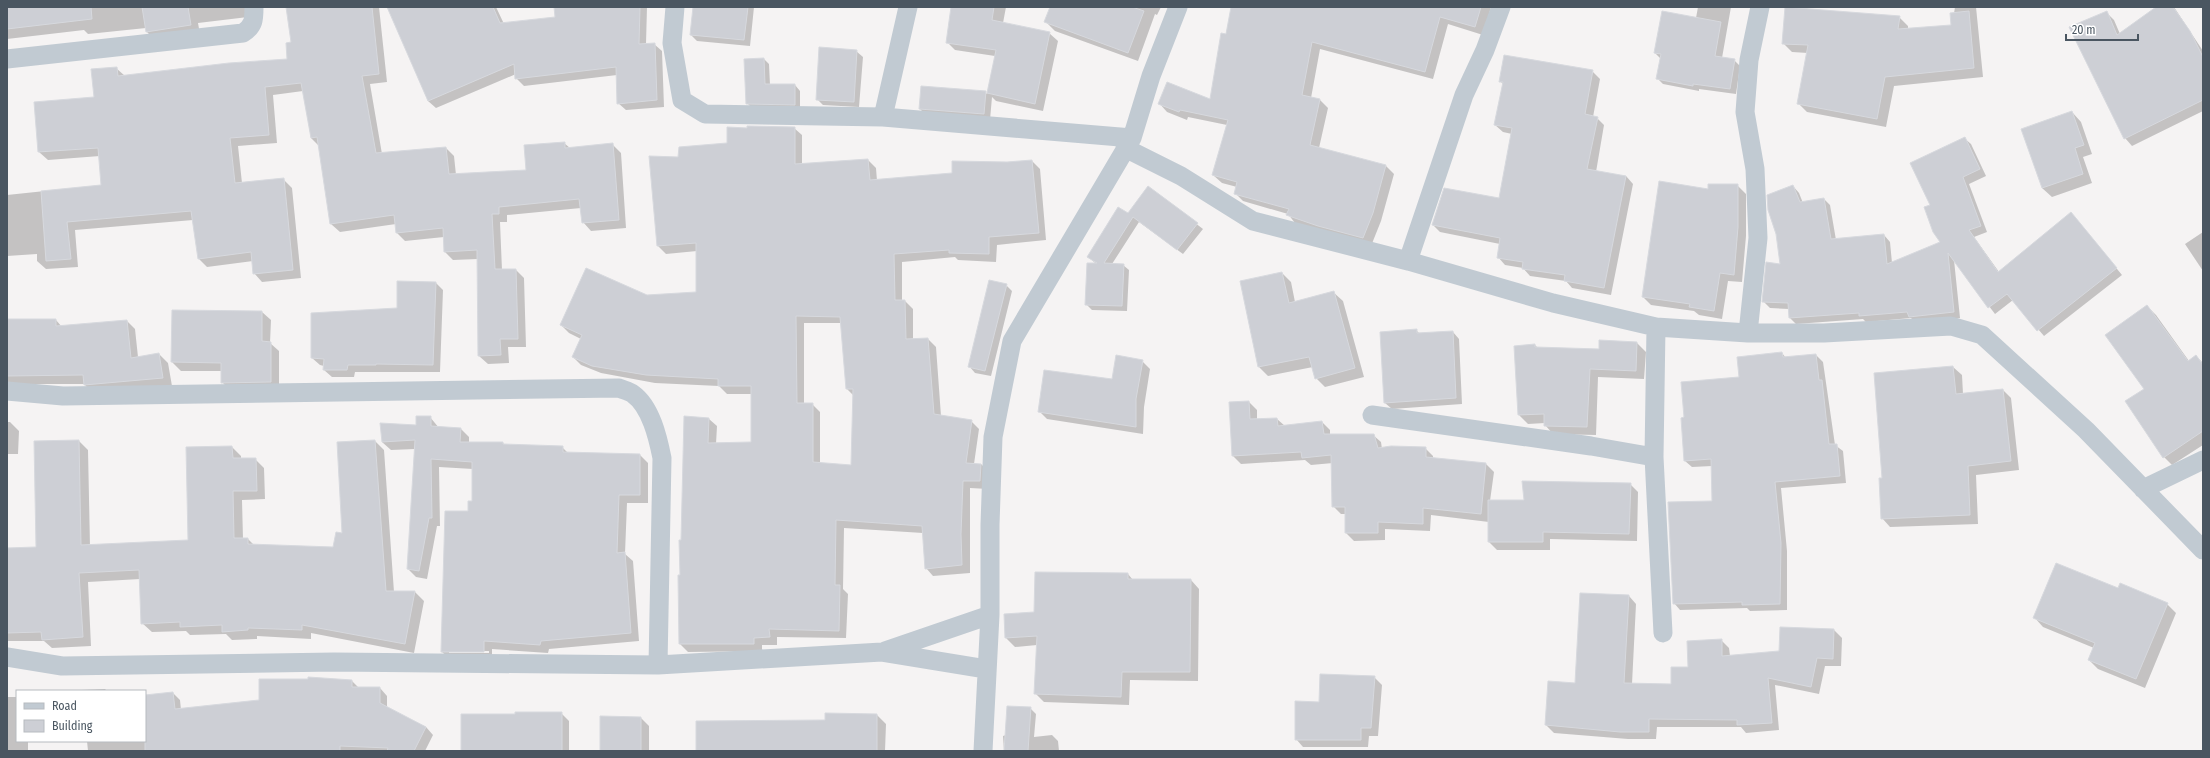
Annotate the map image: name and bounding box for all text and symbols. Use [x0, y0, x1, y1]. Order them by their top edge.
scale bar [2066, 16, 2138, 42]
text: 20 m [2072, 23, 2096, 37]
legend [16, 690, 146, 742]
text: Road [52, 699, 77, 713]
text: Building [52, 719, 93, 733]

